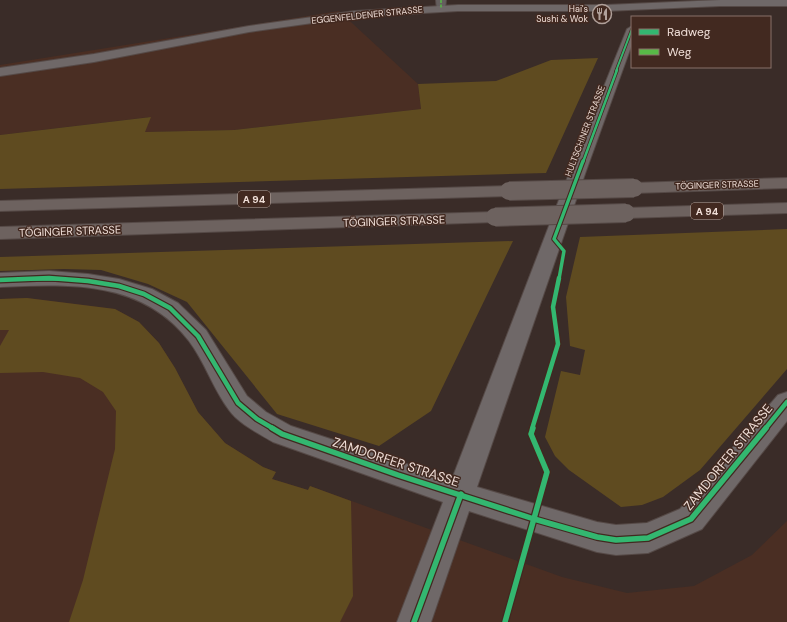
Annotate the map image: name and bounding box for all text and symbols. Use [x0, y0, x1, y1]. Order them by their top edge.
street label: EGGENFELDENER STRASSE [311, 3, 423, 27]
place label: Hai's Sushi & Wok [536, 3, 588, 25]
restaurant icon: Hai's Sushi & Wok [591, 3, 613, 25]
legend [631, 16, 771, 68]
text: Radweg [667, 24, 711, 40]
text: Weg [667, 44, 692, 60]
street label: HULTSCHINER STRASSE [562, 84, 608, 178]
street label: TÖGINGER STRASSE [675, 178, 759, 192]
road number: A 94 [238, 191, 270, 207]
road number: A 94 [691, 203, 723, 219]
street label: TÖGINGER STRASSE [343, 212, 445, 230]
street label: TÖGINGER STRASSE [19, 222, 121, 240]
street label: ZAMDORFER STRASSE [680, 400, 776, 514]
street label: ZAMDORFER STRASSE [331, 433, 461, 491]

